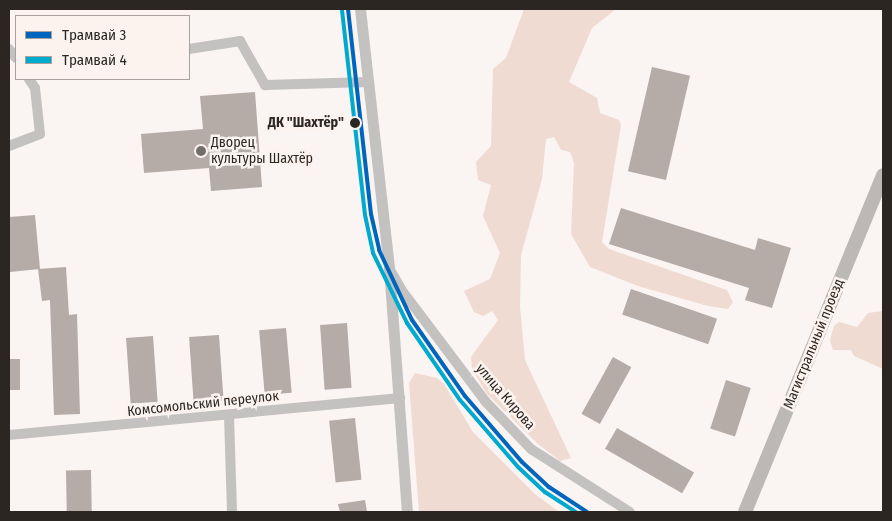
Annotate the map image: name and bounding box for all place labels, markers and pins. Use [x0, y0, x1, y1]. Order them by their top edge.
place label: ДК "Шахтёр" [268, 115, 344, 131]
marker: ДК "Шахтёр" [348, 116, 362, 130]
place label: Дворец культуры Шахтёр [211, 135, 313, 168]
marker: Дворец культуры Шахтёр [195, 145, 207, 157]

